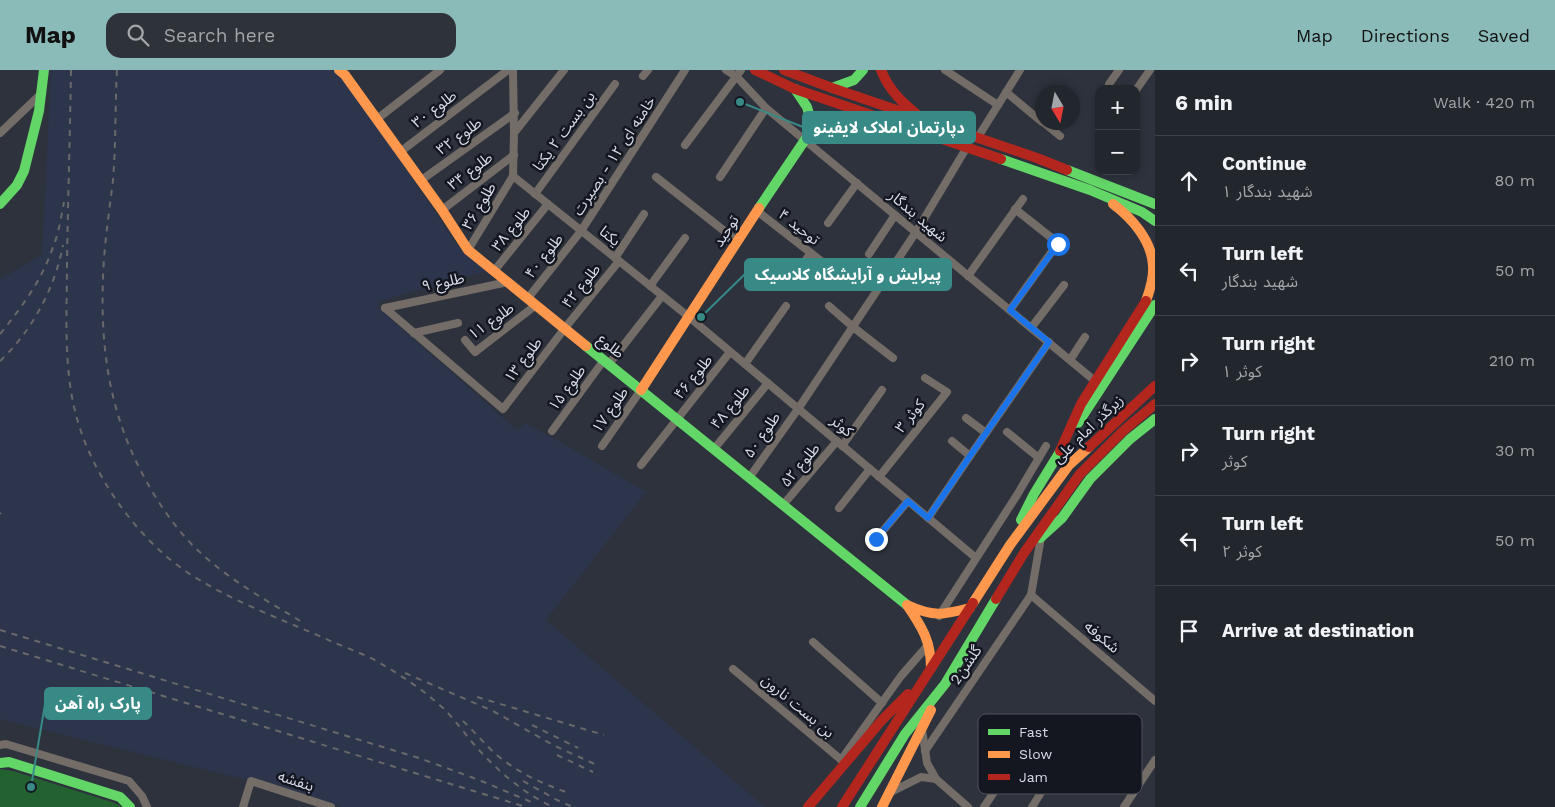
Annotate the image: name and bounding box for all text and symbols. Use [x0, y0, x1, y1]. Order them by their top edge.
search box [106, 13, 456, 58]
text: Map [25, 21, 76, 49]
icon: search [124, 21, 152, 49]
text: Search here [164, 24, 275, 47]
text: Map [1296, 25, 1333, 46]
text: Directions [1361, 25, 1450, 46]
text: Saved [1478, 25, 1530, 46]
north arrow [1035, 85, 1080, 130]
map controls [1095, 85, 1140, 175]
button: + [1095, 85, 1140, 130]
street label: طلوع ۳۰ [408, 86, 462, 134]
street label: بن بست ۲ یکتا [529, 88, 599, 174]
text: 6 min [1175, 90, 1233, 115]
street label: خامنه ای ۱۲ - بصیرت [569, 93, 659, 219]
text: Walk · 420 m [1433, 93, 1535, 112]
callout: دپارتمان املاک لایفینو [803, 112, 975, 143]
street label: طلوع ۳۲ [433, 114, 487, 161]
text: دپارتمان املاک لایفینو [813, 118, 965, 138]
button: − [1095, 130, 1140, 175]
street label: طلوع ۳۴ [444, 148, 498, 196]
text: Continue [1222, 152, 1306, 175]
icon: ahead [1175, 167, 1203, 195]
text: 80 m [1494, 171, 1535, 190]
street label: طلوع ۳۶ [458, 179, 503, 234]
text: شهید بندگار ۱ [1222, 182, 1313, 201]
street label: شهید بندگار [884, 186, 951, 246]
street label: طلوع ۳۸ [488, 203, 537, 257]
street label: توحید ۴ [775, 205, 823, 249]
street label: توحید [709, 212, 743, 250]
street label: یکتا [596, 222, 624, 250]
street label: طلوع ۴۰ [521, 230, 569, 284]
route start [1047, 233, 1070, 256]
text: Turn left [1222, 242, 1303, 265]
icon: left [1175, 257, 1203, 285]
callout: پیرایش و آرایشگاه کلاسیک [745, 259, 951, 290]
street label: طلوع ۴۲ [558, 260, 607, 314]
text: 50 m [1495, 261, 1535, 280]
text: پیرایش و آرایشگاه کلاسیک [755, 265, 941, 285]
street label: طلوع ۹ [420, 269, 467, 298]
text: شهید بندگار [1222, 272, 1298, 291]
street label: طلوع ۱۱ [465, 299, 519, 346]
street label: طلوع [592, 330, 628, 365]
text: Turn right [1222, 332, 1315, 355]
street label: طلوع ۱۳ [500, 334, 548, 388]
icon: right [1175, 347, 1203, 375]
street label: طلوع ۴۶ [670, 351, 719, 405]
text: 210 m [1489, 351, 1535, 370]
street label: طلوع ۱۵ [545, 362, 592, 416]
text: کوثر ۱ [1222, 362, 1262, 381]
street label: طلوع ۴۸ [707, 381, 756, 434]
street label: طلوع ۱۷ [588, 384, 635, 438]
street label: زیرگذر امام علی [1049, 391, 1128, 468]
street label: کوثر ۳ [891, 395, 929, 436]
street label: طلوع ۵۰ [740, 409, 787, 463]
street label: کوثر [826, 411, 857, 441]
text: Turn right [1222, 422, 1315, 445]
icon: right [1175, 437, 1203, 465]
street label: طلوع ۵۲ [777, 439, 826, 492]
text: 30 m [1495, 441, 1535, 460]
text: کوثر [1222, 452, 1247, 471]
text: Turn left [1222, 512, 1303, 535]
icon: left [1175, 527, 1203, 555]
route end [865, 528, 888, 551]
text: 50 m [1495, 531, 1535, 550]
text: کوثر ۲ [1222, 542, 1262, 561]
street label: شکوفه [1081, 617, 1123, 657]
icon: arrive [1175, 617, 1203, 645]
text: Arrive at destination [1222, 619, 1414, 642]
street label: گلشن2 [946, 641, 986, 688]
street label: بن بست نارون [758, 670, 838, 742]
callout: پارک راه آهن [45, 688, 151, 719]
text: پارک راه آهن [55, 694, 141, 714]
legend [978, 714, 1142, 794]
text: Fast [1019, 724, 1048, 740]
text: Slow [1019, 746, 1052, 762]
street label: بنفشه [276, 767, 316, 795]
text: Jam [1019, 769, 1048, 785]

